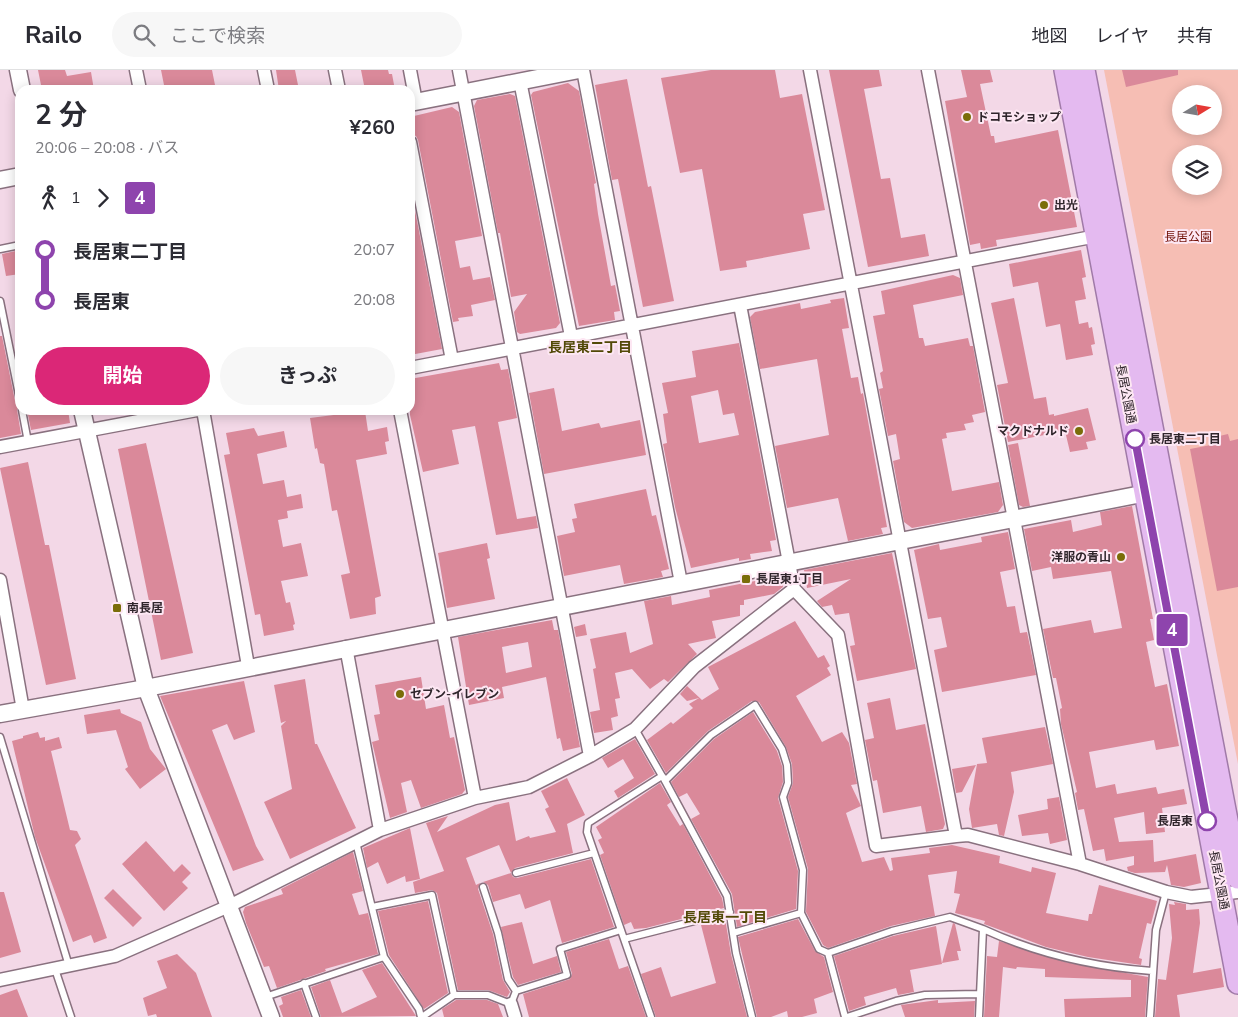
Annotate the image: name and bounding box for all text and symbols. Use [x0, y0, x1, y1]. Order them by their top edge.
search box [112, 12, 462, 57]
text: Railo [25, 19, 82, 51]
icon: search [130, 21, 158, 49]
text: ここで検索 [170, 23, 265, 49]
text: 地図 [1032, 24, 1068, 48]
text: レイヤ [1096, 24, 1149, 48]
text: 共有 [1177, 24, 1213, 48]
north arrow [1172, 85, 1222, 135]
map controls [1172, 85, 1222, 195]
text: 2 分 [35, 96, 87, 134]
place label: ドコモショップ [977, 109, 1061, 125]
marker: ドコモショップ [961, 111, 973, 123]
text: ¥260 [349, 115, 395, 141]
text: 20:06 – 20:08 · バス [35, 137, 179, 159]
button: layers [1172, 145, 1222, 195]
icon: walk [35, 184, 63, 212]
icon: forward [89, 184, 117, 212]
text: 4 [135, 186, 145, 210]
text: 1 [71, 187, 81, 209]
place label: 出光 [1054, 197, 1078, 213]
marker: 出光 [1038, 199, 1050, 211]
park label: 長居公園 [1164, 229, 1212, 245]
text: 長居東二丁目 [73, 239, 187, 265]
text: 20:07 [353, 239, 395, 261]
text: 長居東 [73, 289, 130, 315]
text: 20:08 [353, 289, 395, 311]
district label: 長居東二丁目 [548, 338, 632, 357]
button: 開始 [35, 347, 210, 405]
button: きっぷ [220, 347, 395, 405]
street label: 長居公園通 [1112, 363, 1140, 425]
place label: マクドナルド [997, 423, 1069, 439]
marker: マクドナルド [1073, 425, 1085, 437]
marker: 長居東二丁目 [1125, 429, 1145, 449]
place label: 長居東二丁目 [1149, 431, 1221, 447]
place label: 洋服の青山 [1051, 549, 1111, 565]
marker: 洋服の青山 [1115, 551, 1127, 563]
place label: 長居東1丁目 [756, 571, 823, 587]
marker: 長居東1丁目 [740, 573, 752, 585]
place label: 南長居 [127, 600, 163, 616]
marker: 南長居 [111, 602, 123, 614]
line badge: 4 [1156, 614, 1188, 646]
text: 4 [1167, 618, 1177, 642]
place label: セブン-イレブン [410, 686, 499, 702]
marker: セブン-イレブン [394, 688, 406, 700]
marker: 長居東 [1197, 811, 1217, 831]
place label: 長居東 [1157, 813, 1193, 829]
street label: 長居公園通 [1205, 849, 1233, 911]
district label: 長居東一丁目 [683, 908, 767, 927]

